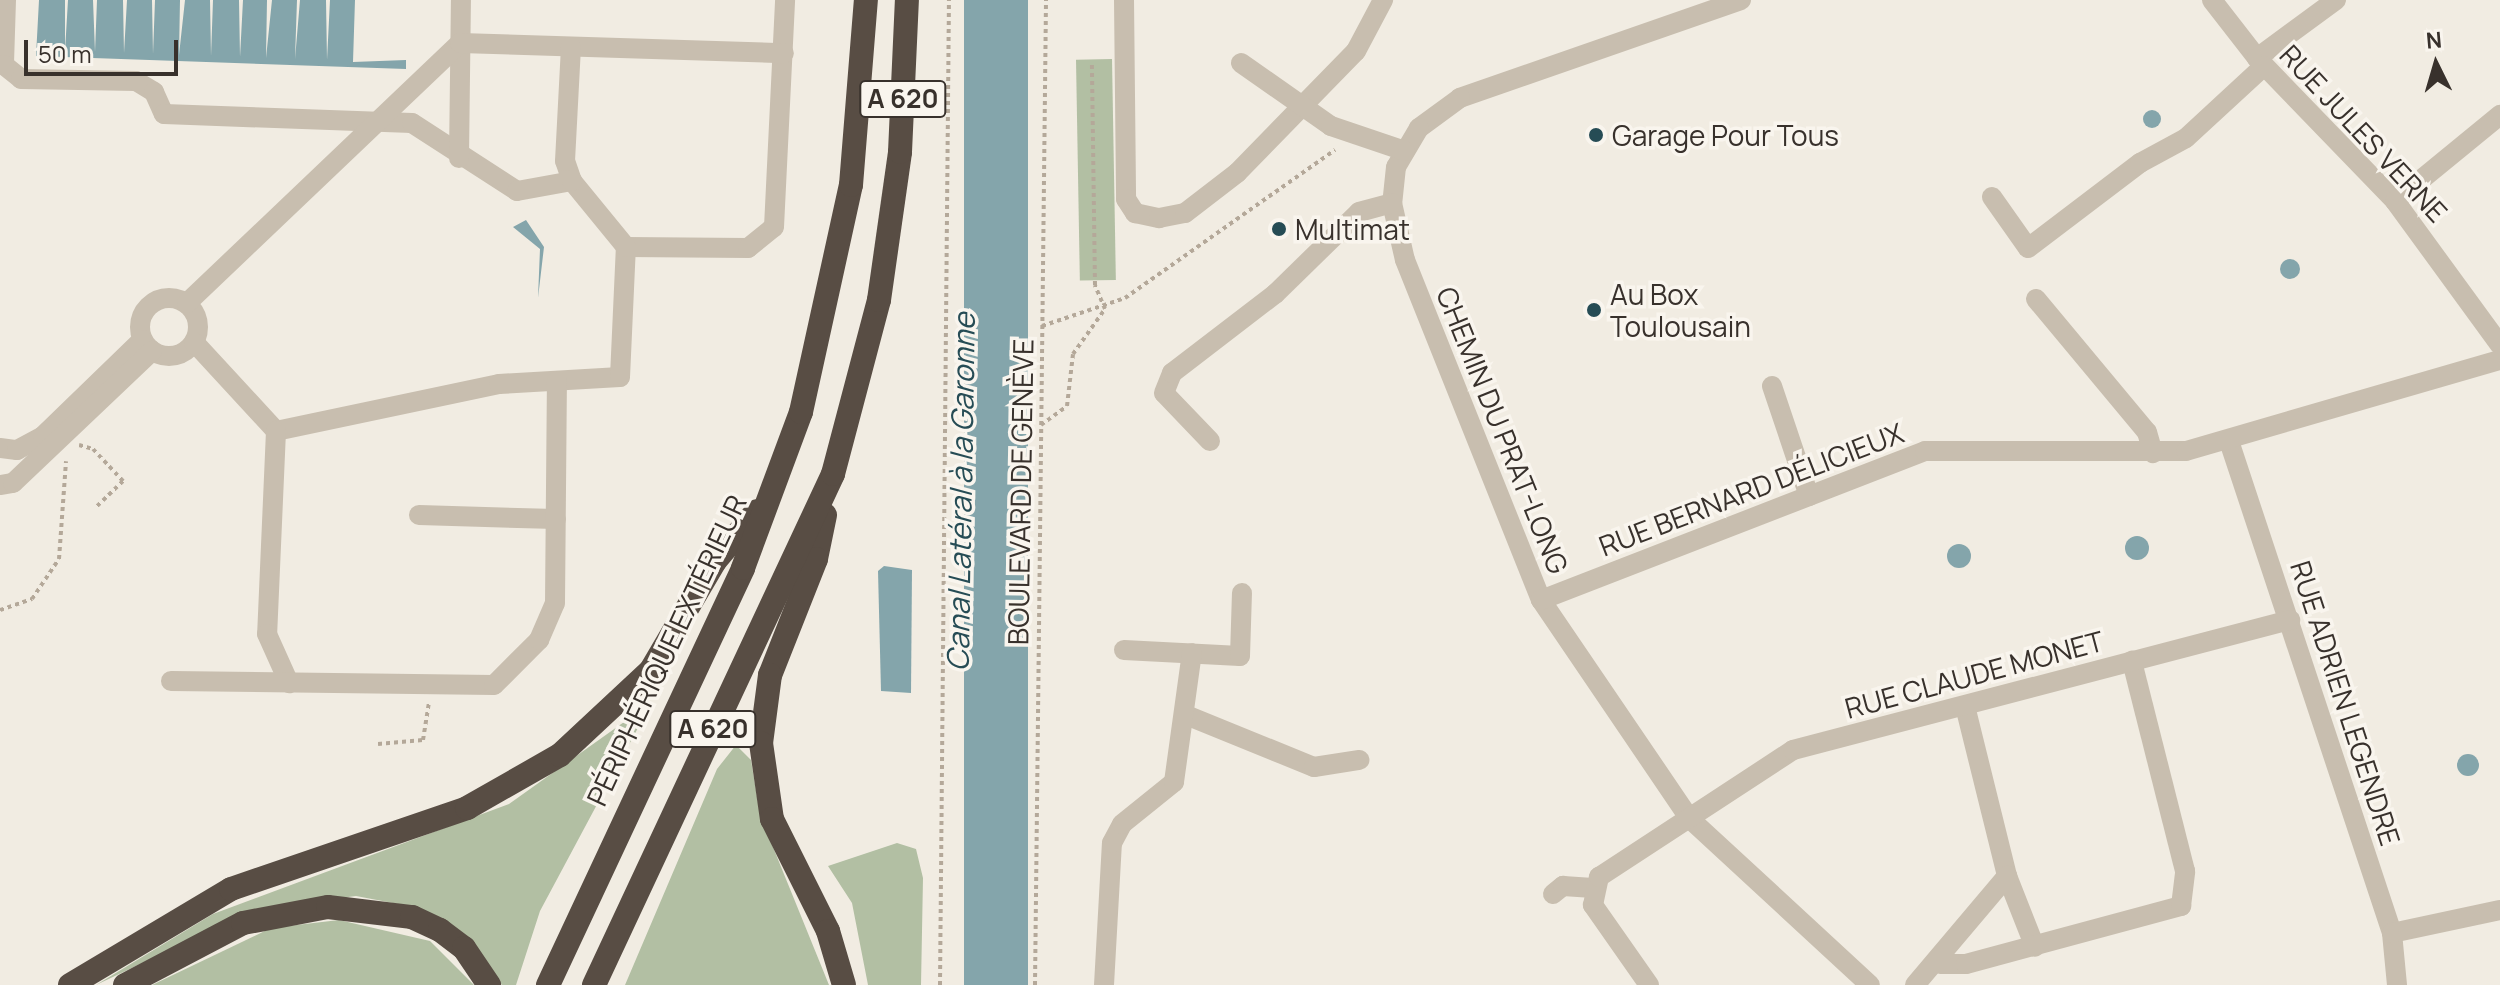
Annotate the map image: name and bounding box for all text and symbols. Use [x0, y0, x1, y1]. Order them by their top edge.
scale bar [28, 24, 182, 74]
north arrow [2396, 24, 2476, 104]
text: 50 m [38, 37, 92, 70]
street label: RUE JULES VERNE [2273, 38, 2455, 228]
road number: A 620 [859, 77, 947, 121]
place label: Garage Pour Tous [1612, 118, 1839, 152]
marker: Garage Pour Tous [1587, 126, 1605, 144]
place label: Multimat [1295, 212, 1410, 246]
marker: Multimat [1270, 220, 1288, 238]
place label: Au Box Toulousain [1610, 277, 1751, 343]
street label: CHEMIN DU PRAT-LONG [1430, 282, 1576, 578]
marker: Au Box Toulousain [1585, 301, 1603, 319]
water label: Canal Latéral à la Garonne [940, 312, 982, 672]
street label: BOULEVARD DE GENÈVE [1001, 339, 1039, 645]
street label: RUE BERNARD DÉLICIEUX [1594, 415, 1908, 563]
street label: PÉRIPHÉRIQUE EXTÉRIEUR [579, 489, 753, 811]
street label: RUE ADRIEN LEGENDRE [2284, 557, 2408, 849]
street label: RUE CLAUDE MONET [1841, 623, 2107, 725]
road number: A 620 [669, 707, 757, 751]

